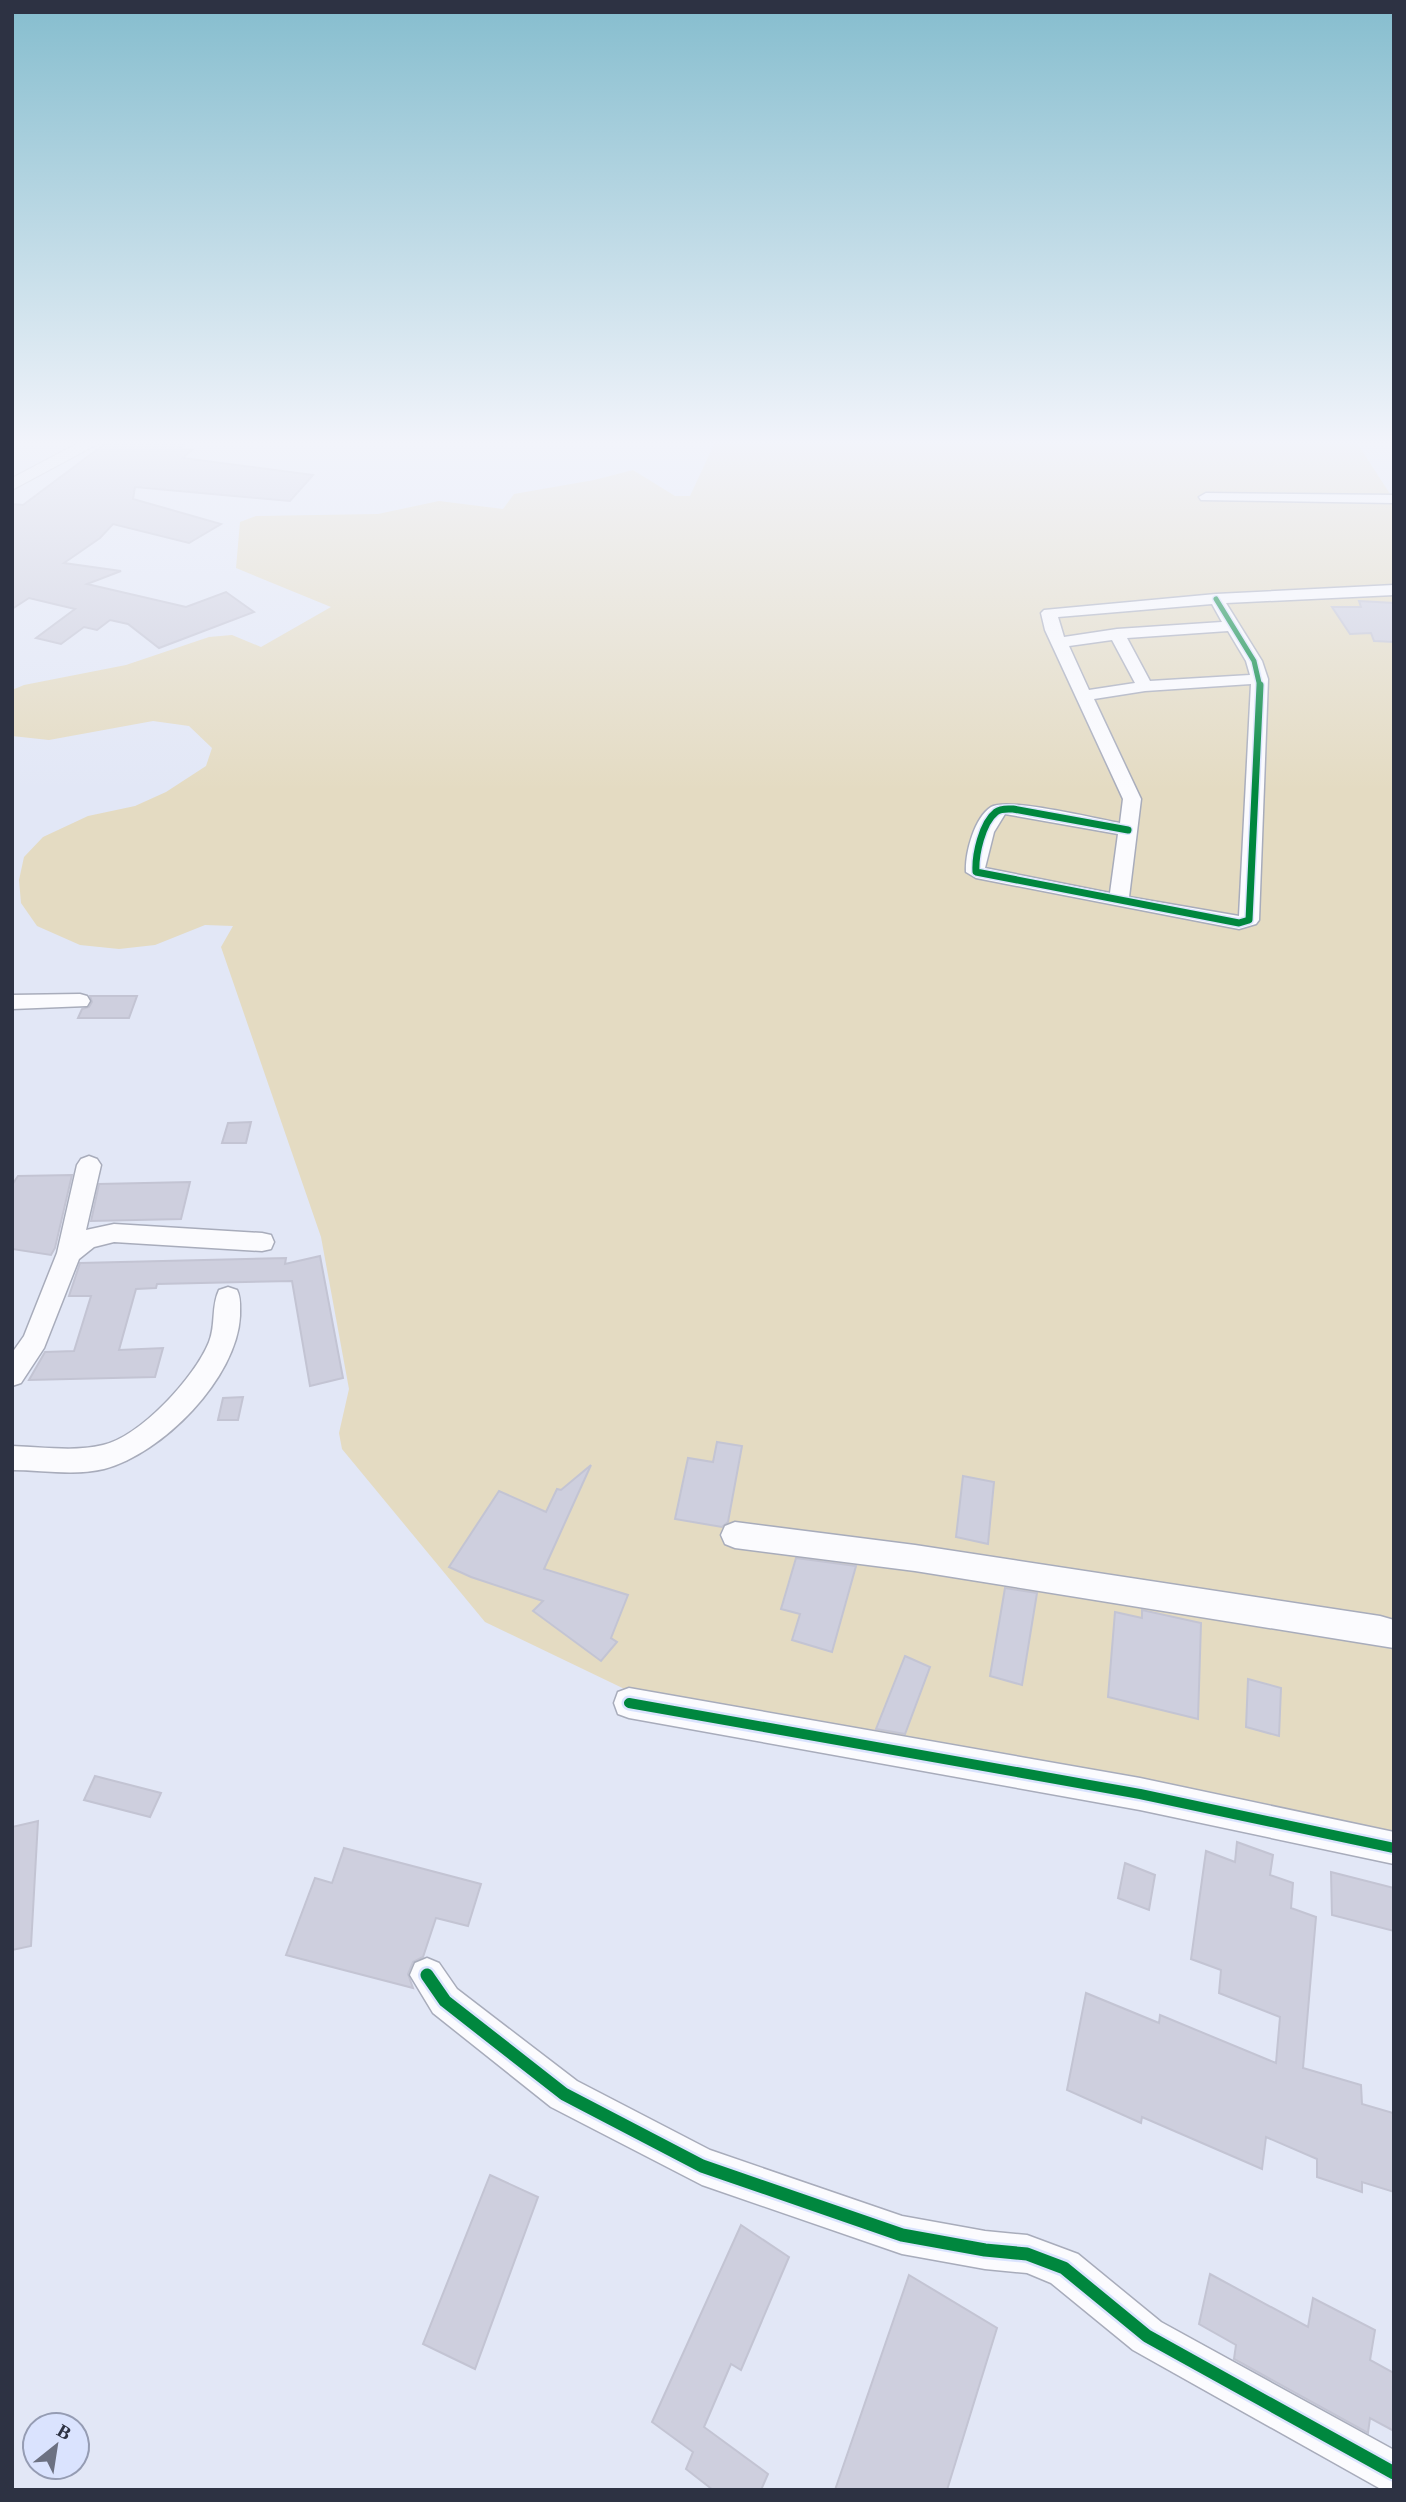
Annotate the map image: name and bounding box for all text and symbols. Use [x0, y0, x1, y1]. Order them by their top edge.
north arrow [21, 2411, 91, 2481]
text: B [54, 2419, 75, 2444]

